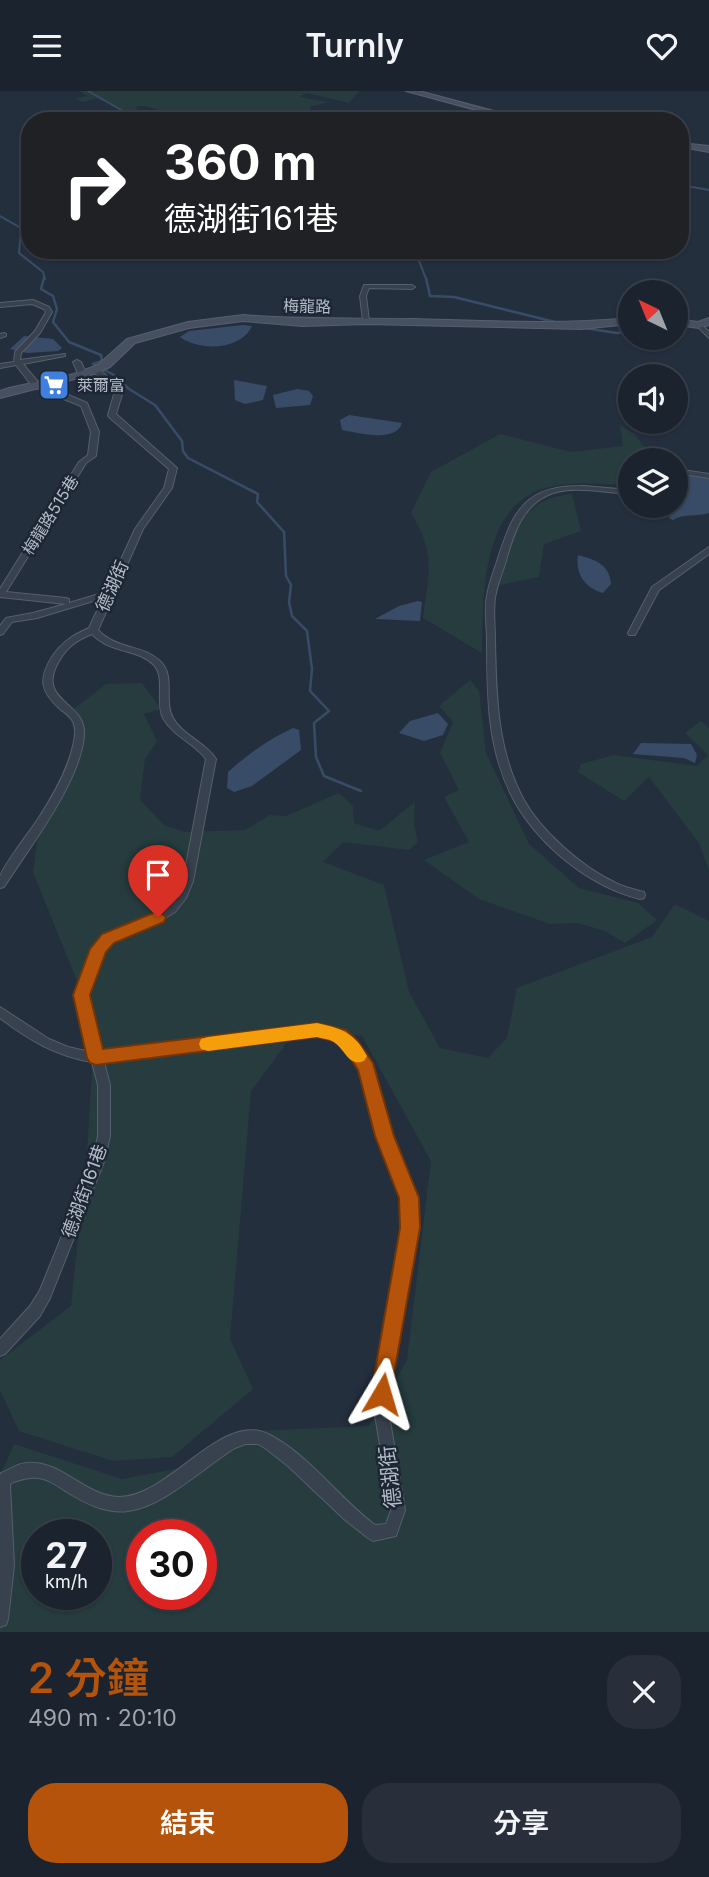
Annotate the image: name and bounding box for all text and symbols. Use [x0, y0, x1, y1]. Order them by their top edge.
text: Turnly [305, 26, 404, 65]
icon: menu [28, 27, 66, 65]
icon: heart [643, 27, 681, 65]
text: 360 m [164, 133, 317, 192]
icon: right [49, 140, 140, 231]
text: 德湖街161巷 [164, 199, 338, 238]
north arrow [618, 280, 688, 350]
map controls [618, 280, 688, 518]
street label: 梅龍路 [283, 296, 331, 316]
button: sound [618, 364, 688, 434]
supermarket icon: 萊爾富 [37, 368, 71, 402]
place label: 萊爾富 [77, 375, 125, 395]
button: layers [618, 448, 688, 518]
street label: 梅龍路515巷 [18, 472, 82, 558]
street label: 德湖街 [91, 557, 133, 615]
pin [128, 845, 188, 917]
icon: arrive [139, 856, 177, 894]
street label: 德湖街161巷 [57, 1141, 111, 1241]
position arrow [345, 1357, 419, 1431]
street label: 德湖街 [374, 1444, 406, 1510]
speed limit sign: 30 [126, 1519, 217, 1610]
text: 27 [45, 1534, 88, 1576]
text: km/h [45, 1571, 88, 1592]
text: 2 分鐘 [28, 1652, 149, 1703]
button: close [607, 1655, 681, 1729]
text: 490 m · 20:10 [28, 1704, 177, 1732]
button: 結束 [28, 1783, 348, 1863]
button: 分享 [362, 1783, 681, 1863]

